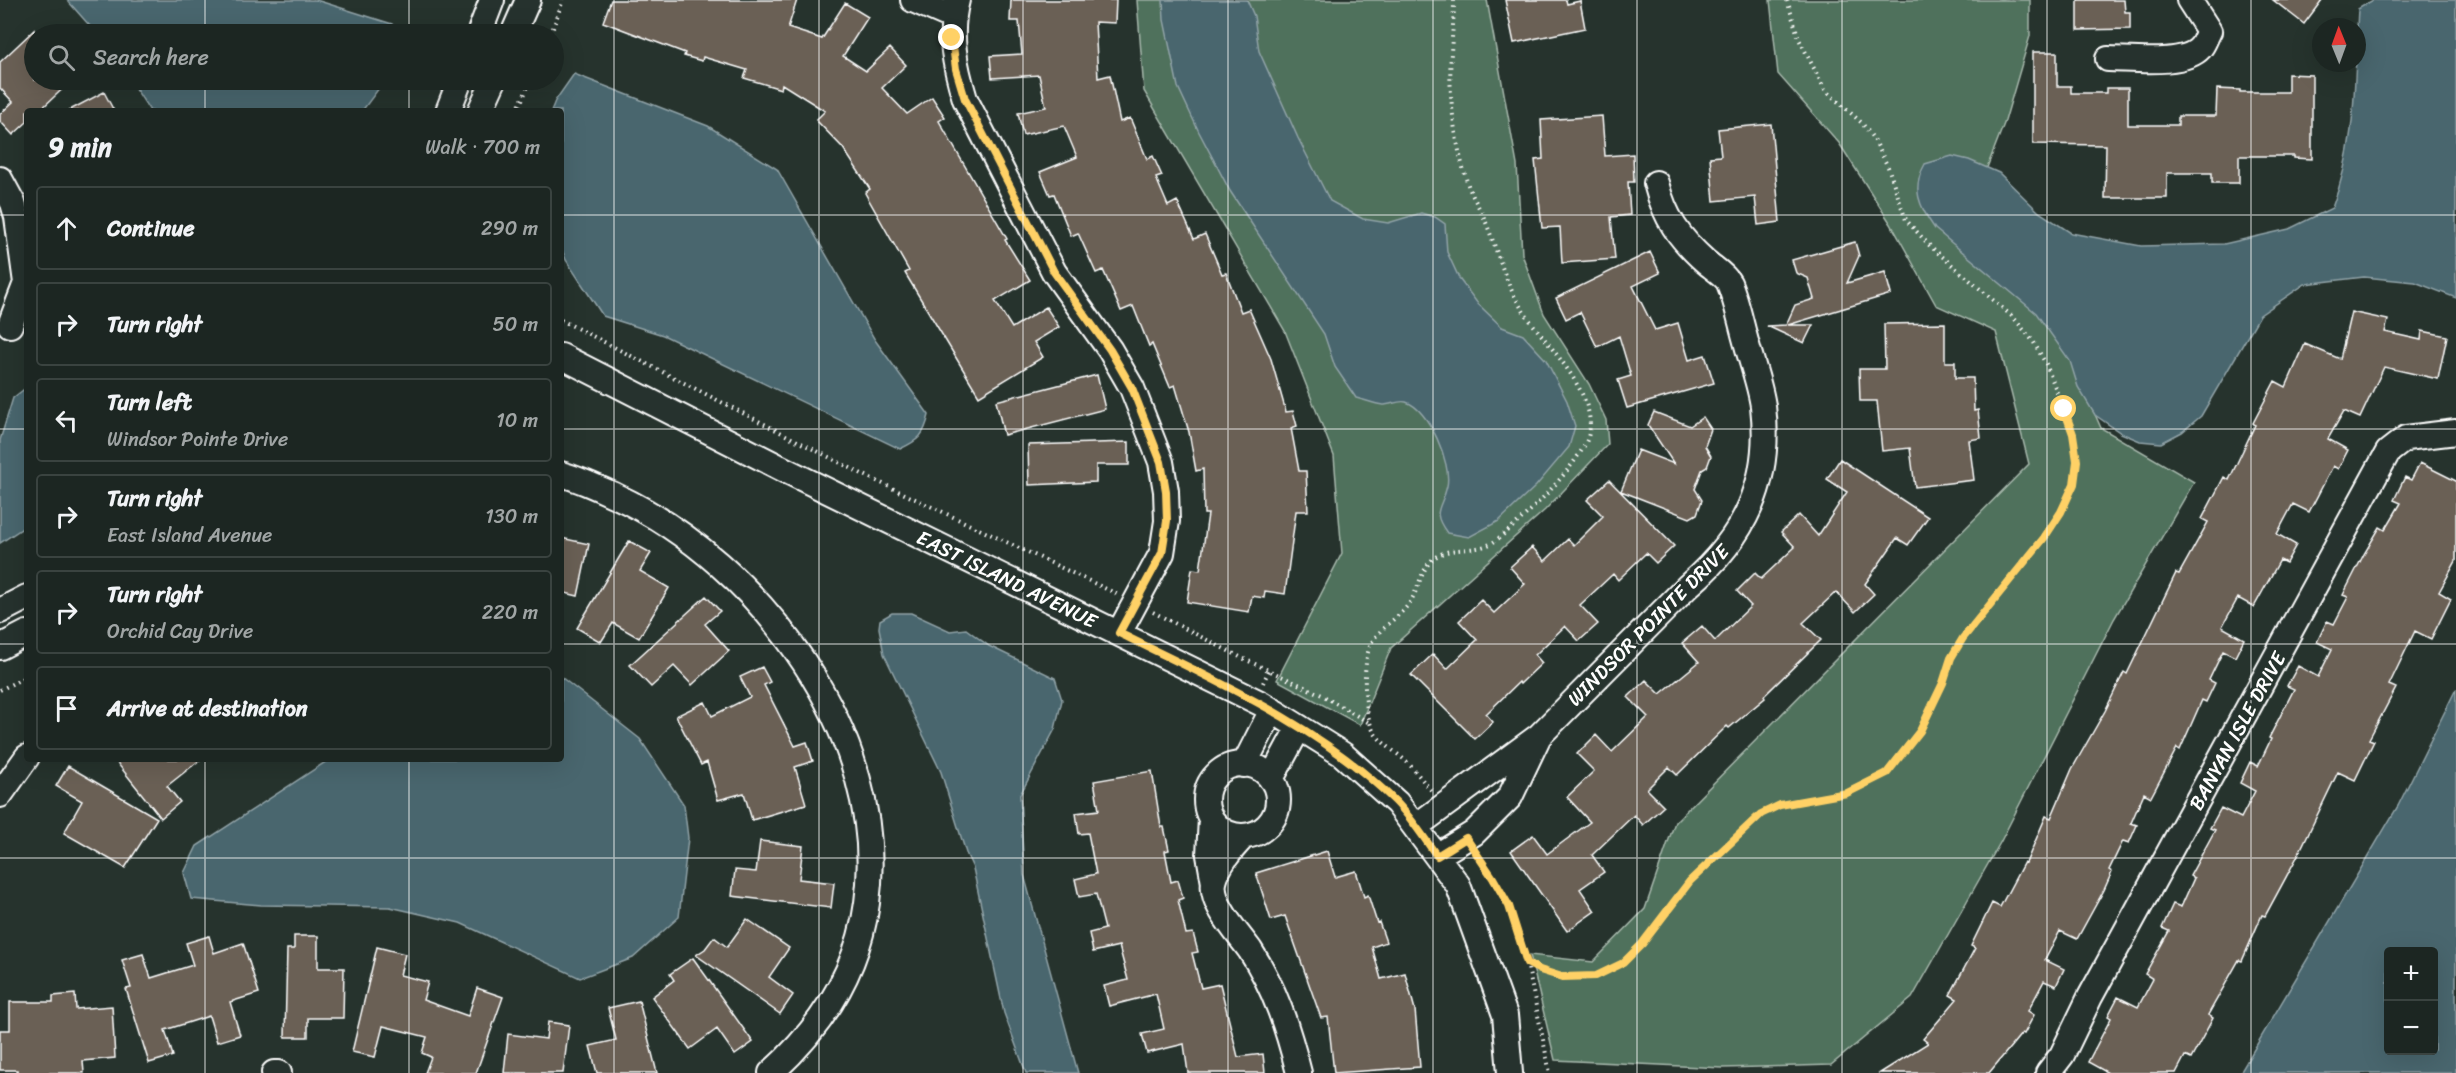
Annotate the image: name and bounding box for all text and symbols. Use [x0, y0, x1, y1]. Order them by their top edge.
north arrow [2312, 18, 2366, 72]
search box [24, 24, 564, 90]
route end [938, 24, 964, 50]
text: Search here [93, 38, 209, 77]
icon: search [45, 41, 78, 74]
text: 9 min [48, 124, 112, 170]
text: Walk · 700 m [425, 130, 540, 165]
text: Continue [107, 209, 195, 248]
text: 290 m [481, 211, 538, 246]
icon: ahead [50, 212, 83, 245]
text: Turn right [107, 305, 202, 344]
text: 50 m [493, 307, 538, 342]
icon: right [50, 308, 83, 341]
text: Turn left [107, 383, 192, 422]
route start [2050, 395, 2076, 421]
text: 10 m [496, 403, 538, 438]
icon: left [50, 404, 83, 437]
text: Windsor Pointe Drive [107, 422, 288, 457]
text: Turn right [107, 479, 202, 518]
text: 130 m [485, 499, 538, 534]
icon: right [50, 500, 83, 533]
text: East Island Avenue [107, 518, 272, 553]
street label: EAST ISLAND AVENUE [910, 520, 1105, 639]
street label: WINDSOR POINTE DRIVE [1559, 534, 1739, 715]
text: Turn right [107, 575, 202, 614]
text: 220 m [482, 595, 538, 630]
icon: right [50, 596, 83, 629]
text: Orchid Cay Drive [107, 614, 253, 649]
street label: BANYAN ISLE DRIVE [2179, 644, 2297, 817]
text: Arrive at destination [107, 689, 308, 728]
icon: arrive [50, 692, 83, 725]
map controls [2384, 947, 2438, 1055]
button: + [2384, 947, 2438, 1001]
button: − [2384, 1001, 2438, 1055]

